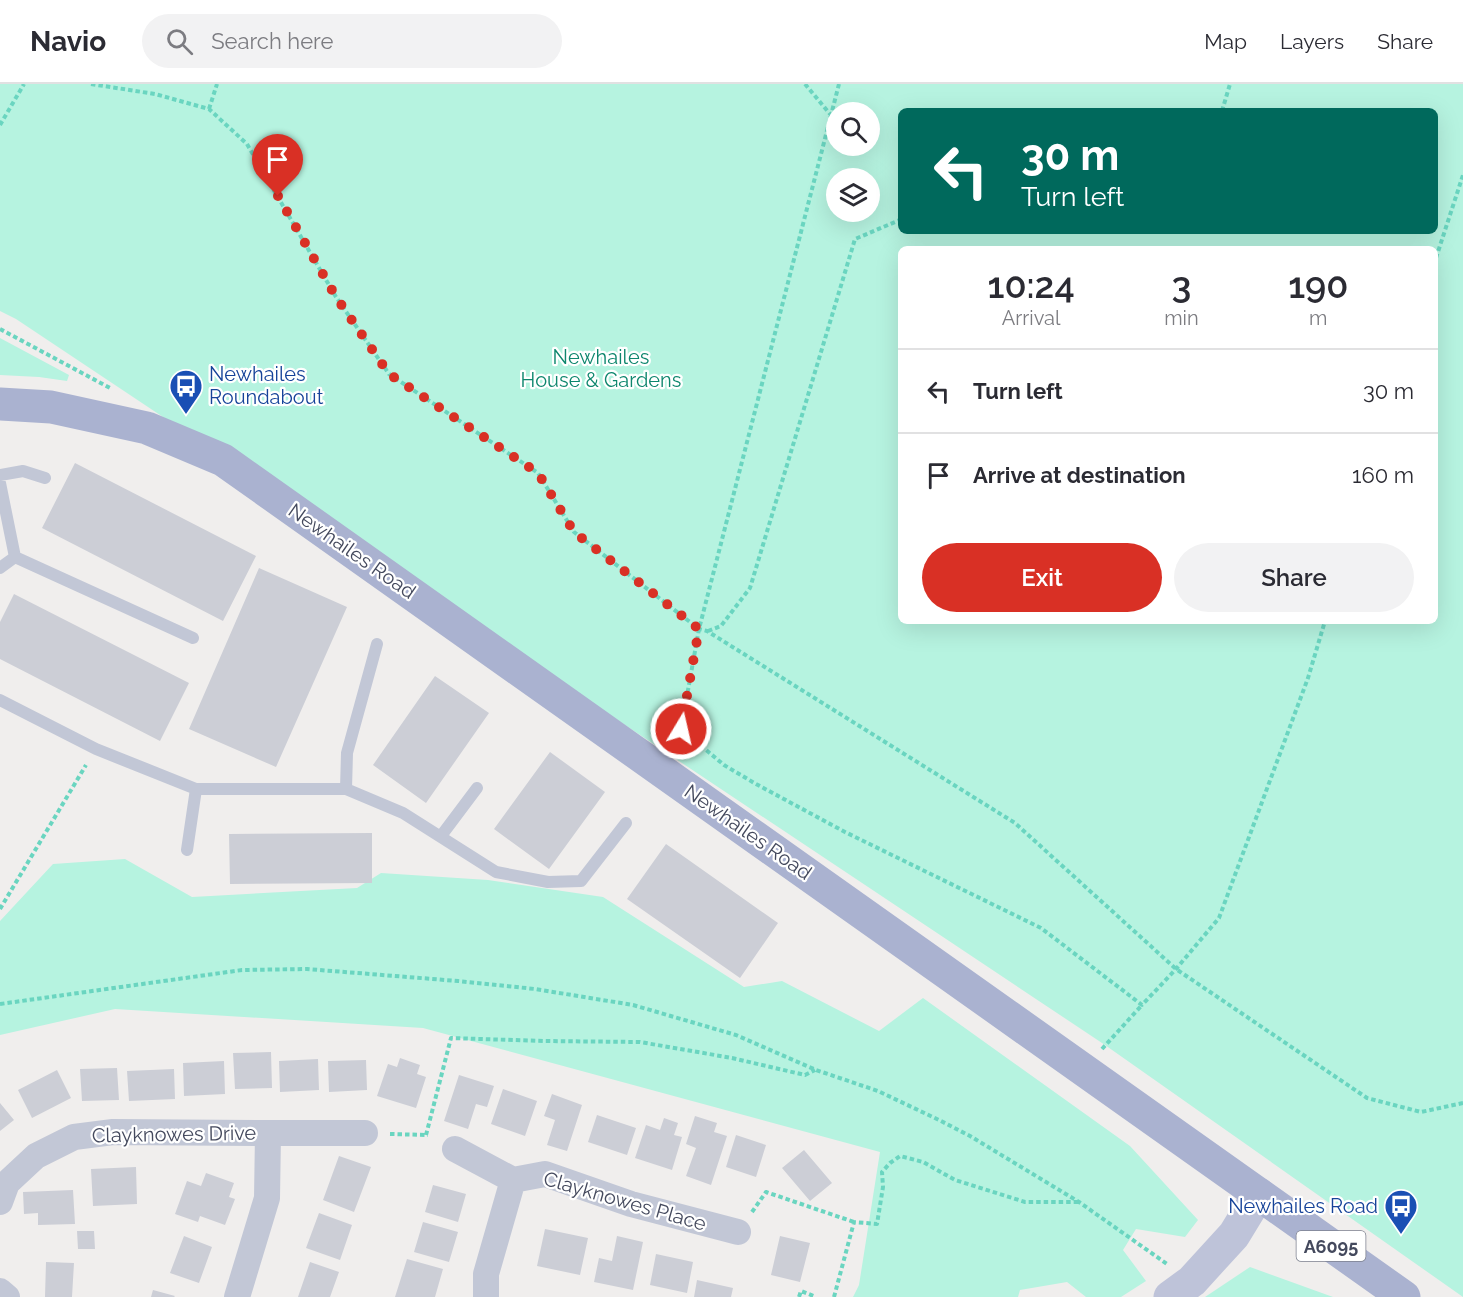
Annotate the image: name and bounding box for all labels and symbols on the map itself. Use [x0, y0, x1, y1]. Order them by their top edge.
pin [252, 134, 303, 196]
park label: Newhailes House & Gardens [521, 345, 681, 392]
place label: Newhailes Roundabout [209, 362, 324, 409]
bus stop icon: Newhailes Roundabout [168, 368, 204, 415]
street label: Newhailes Road [284, 498, 420, 604]
position arrow [649, 697, 713, 761]
street label: Newhailes Road [680, 779, 816, 885]
street label: Clayknowes Drive [92, 1121, 257, 1147]
street label: Clayknowes Place [541, 1166, 709, 1236]
bus stop icon: Newhailes Road [1383, 1188, 1419, 1235]
place label: Newhailes Road [1228, 1194, 1378, 1218]
road number: A6095 [1296, 1231, 1366, 1261]

